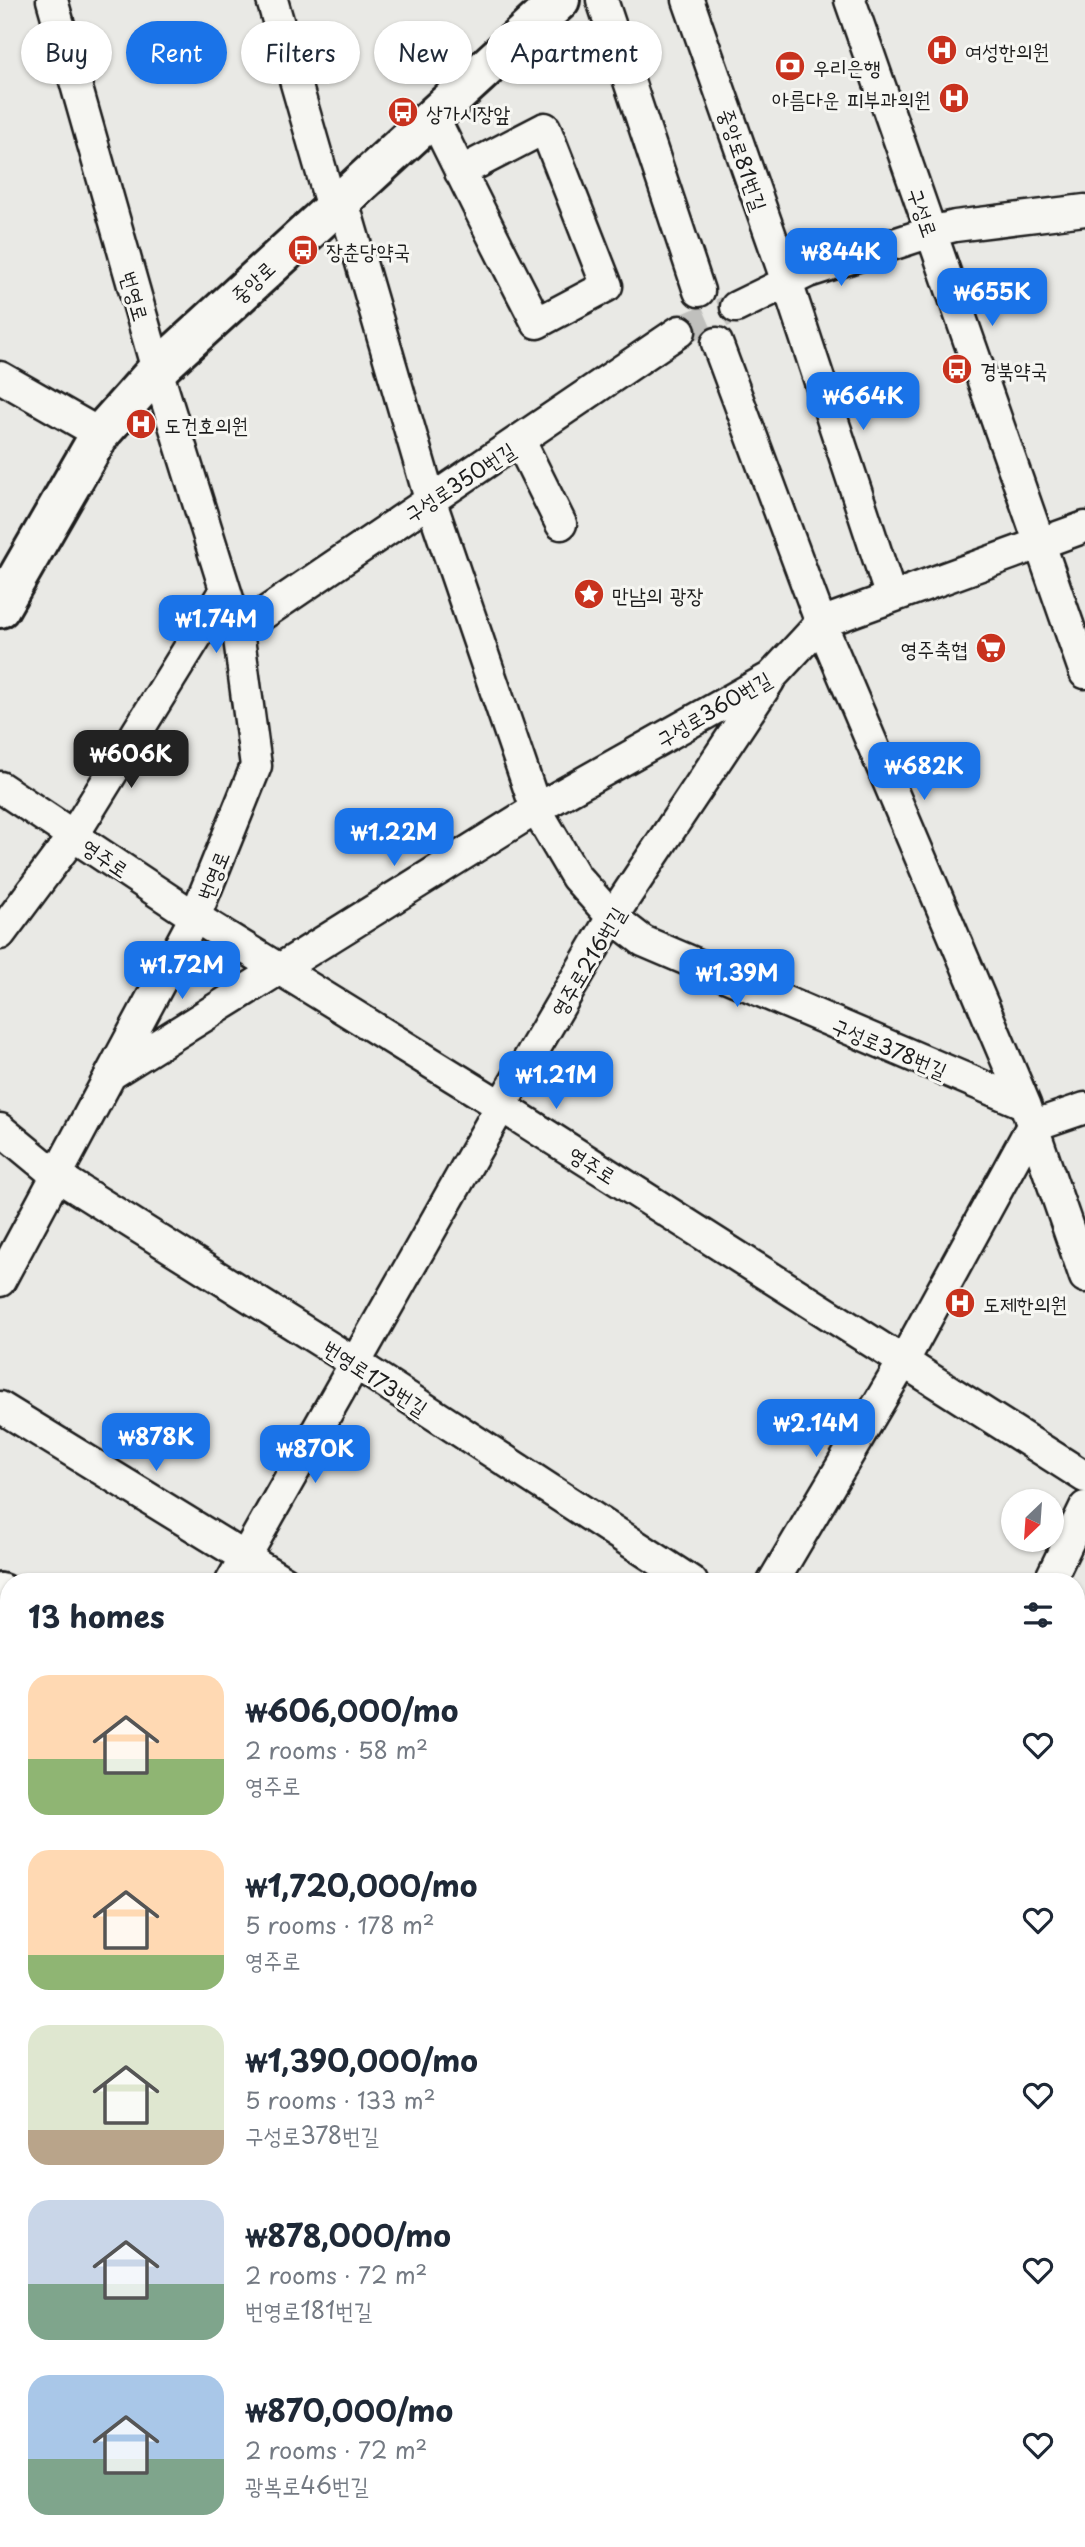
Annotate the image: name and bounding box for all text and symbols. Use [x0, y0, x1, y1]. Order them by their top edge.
chip: Buy [21, 21, 112, 84]
chip: Rent [126, 21, 227, 84]
chip: Filters [241, 21, 360, 84]
chip: New [374, 21, 472, 84]
chip: Apartment [486, 21, 662, 84]
hospital icon: 여성한의원 [925, 33, 959, 67]
place label: 여성한의원 [965, 34, 1050, 66]
bank icon: 우리은행 [773, 49, 807, 83]
place label: 우리은행 [813, 50, 881, 82]
hospital icon: 아름다운 피부과의원 [937, 81, 971, 115]
place label: 아름다운 피부과의원 [772, 82, 931, 114]
bus stop icon: 상가시장앞 [386, 95, 420, 129]
place label: 상가시장앞 [426, 96, 511, 128]
street label: 중앙로81번길 [711, 103, 777, 215]
street label: 구성로 [901, 183, 947, 241]
pin: ₩844K [792, 229, 890, 288]
bus stop icon: 장춘당약국 [286, 233, 320, 267]
text: ₩844K [801, 233, 881, 268]
place label: 장춘당약국 [326, 234, 411, 266]
street label: 중앙로 [223, 252, 281, 310]
street label: 번영로 [114, 267, 158, 325]
pin: ₩655K [943, 268, 1041, 328]
text: ₩655K [953, 273, 1031, 308]
bus stop icon: 경북약국 [940, 352, 974, 386]
place label: 경북약국 [980, 353, 1048, 385]
pin: ₩664K [814, 372, 912, 432]
text: ₩664K [822, 377, 904, 412]
hospital icon: 도건호의원 [124, 407, 158, 441]
place label: 도건호의원 [164, 408, 249, 440]
street label: 구성로350번길 [397, 433, 521, 529]
place icon: 만남의 광장 [572, 577, 606, 611]
place label: 만남의 광장 [612, 578, 703, 610]
pin: ₩1.74M [159, 596, 273, 655]
text: ₩1.74M [175, 600, 257, 635]
supermarket icon: 영주축협 [974, 631, 1008, 665]
place label: 영주축협 [900, 632, 968, 664]
street label: 구성로360번길 [649, 662, 777, 754]
pin: ₩606K [82, 730, 180, 790]
text: ₩606K [90, 735, 172, 770]
pin: ₩682K [875, 742, 973, 802]
text: ₩682K [884, 747, 964, 782]
pin: ₩1.22M [337, 808, 451, 868]
text: ₩1.22M [351, 813, 437, 848]
street label: 영주로 [76, 830, 136, 884]
street label: 번영로 [188, 846, 236, 904]
street label: 영주로216번길 [541, 900, 633, 1022]
pin: ₩1.72M [125, 942, 239, 1001]
text: ₩1.72M [140, 946, 224, 981]
pin: ₩1.39M [680, 950, 794, 1009]
text: ₩1.39M [695, 954, 779, 989]
street label: 구성로378번길 [827, 1008, 953, 1086]
pin: ₩1.21M [499, 1052, 613, 1111]
text: ₩1.21M [515, 1056, 597, 1091]
street label: 영주로 [563, 1137, 623, 1191]
hospital icon: 도제한의원 [943, 1286, 977, 1320]
place label: 도제한의원 [983, 1287, 1068, 1319]
street label: 번영로173번길 [317, 1331, 435, 1423]
pin: ₩2.14M [759, 1400, 873, 1459]
text: ₩2.14M [773, 1404, 859, 1439]
pin: ₩878K [107, 1414, 205, 1473]
text: ₩878K [118, 1418, 194, 1453]
pin: ₩870K [266, 1426, 364, 1485]
text: ₩870K [276, 1430, 354, 1465]
north arrow [1001, 1489, 1064, 1552]
map controls [1001, 1489, 1064, 1552]
text: 13 homes [28, 1593, 165, 1638]
icon: filters [1019, 1596, 1057, 1634]
text: ₩606,000/mo [245, 1687, 458, 1732]
icon: home [84, 1703, 168, 1787]
icon: heart [1019, 1726, 1057, 1764]
text: 2 rooms · 58 m² [245, 1732, 428, 1767]
text: 영주로 [245, 1767, 301, 1802]
text: ₩1,720,000/mo [245, 1862, 478, 1907]
icon: home [84, 1878, 168, 1962]
icon: heart [1019, 1901, 1057, 1939]
text: 5 rooms · 178 m² [245, 1907, 435, 1942]
text: 영주로 [245, 1942, 301, 1977]
text: ₩1,390,000/mo [245, 2037, 478, 2082]
icon: home [84, 2053, 168, 2137]
icon: heart [1019, 2076, 1057, 2114]
text: 5 rooms · 133 m² [245, 2082, 436, 2117]
text: 구성로378번길 [245, 2117, 379, 2152]
text: ₩878,000/mo [245, 2212, 451, 2257]
icon: home [84, 2228, 168, 2312]
icon: heart [1019, 2251, 1057, 2289]
text: 2 rooms · 72 m² [245, 2257, 427, 2292]
text: 번영로181번길 [245, 2292, 372, 2327]
text: ₩870,000/mo [245, 2387, 453, 2432]
icon: home [84, 2403, 168, 2487]
icon: heart [1019, 2426, 1057, 2464]
text: 2 rooms · 72 m² [245, 2432, 427, 2467]
text: 광복로46번길 [245, 2467, 369, 2502]

